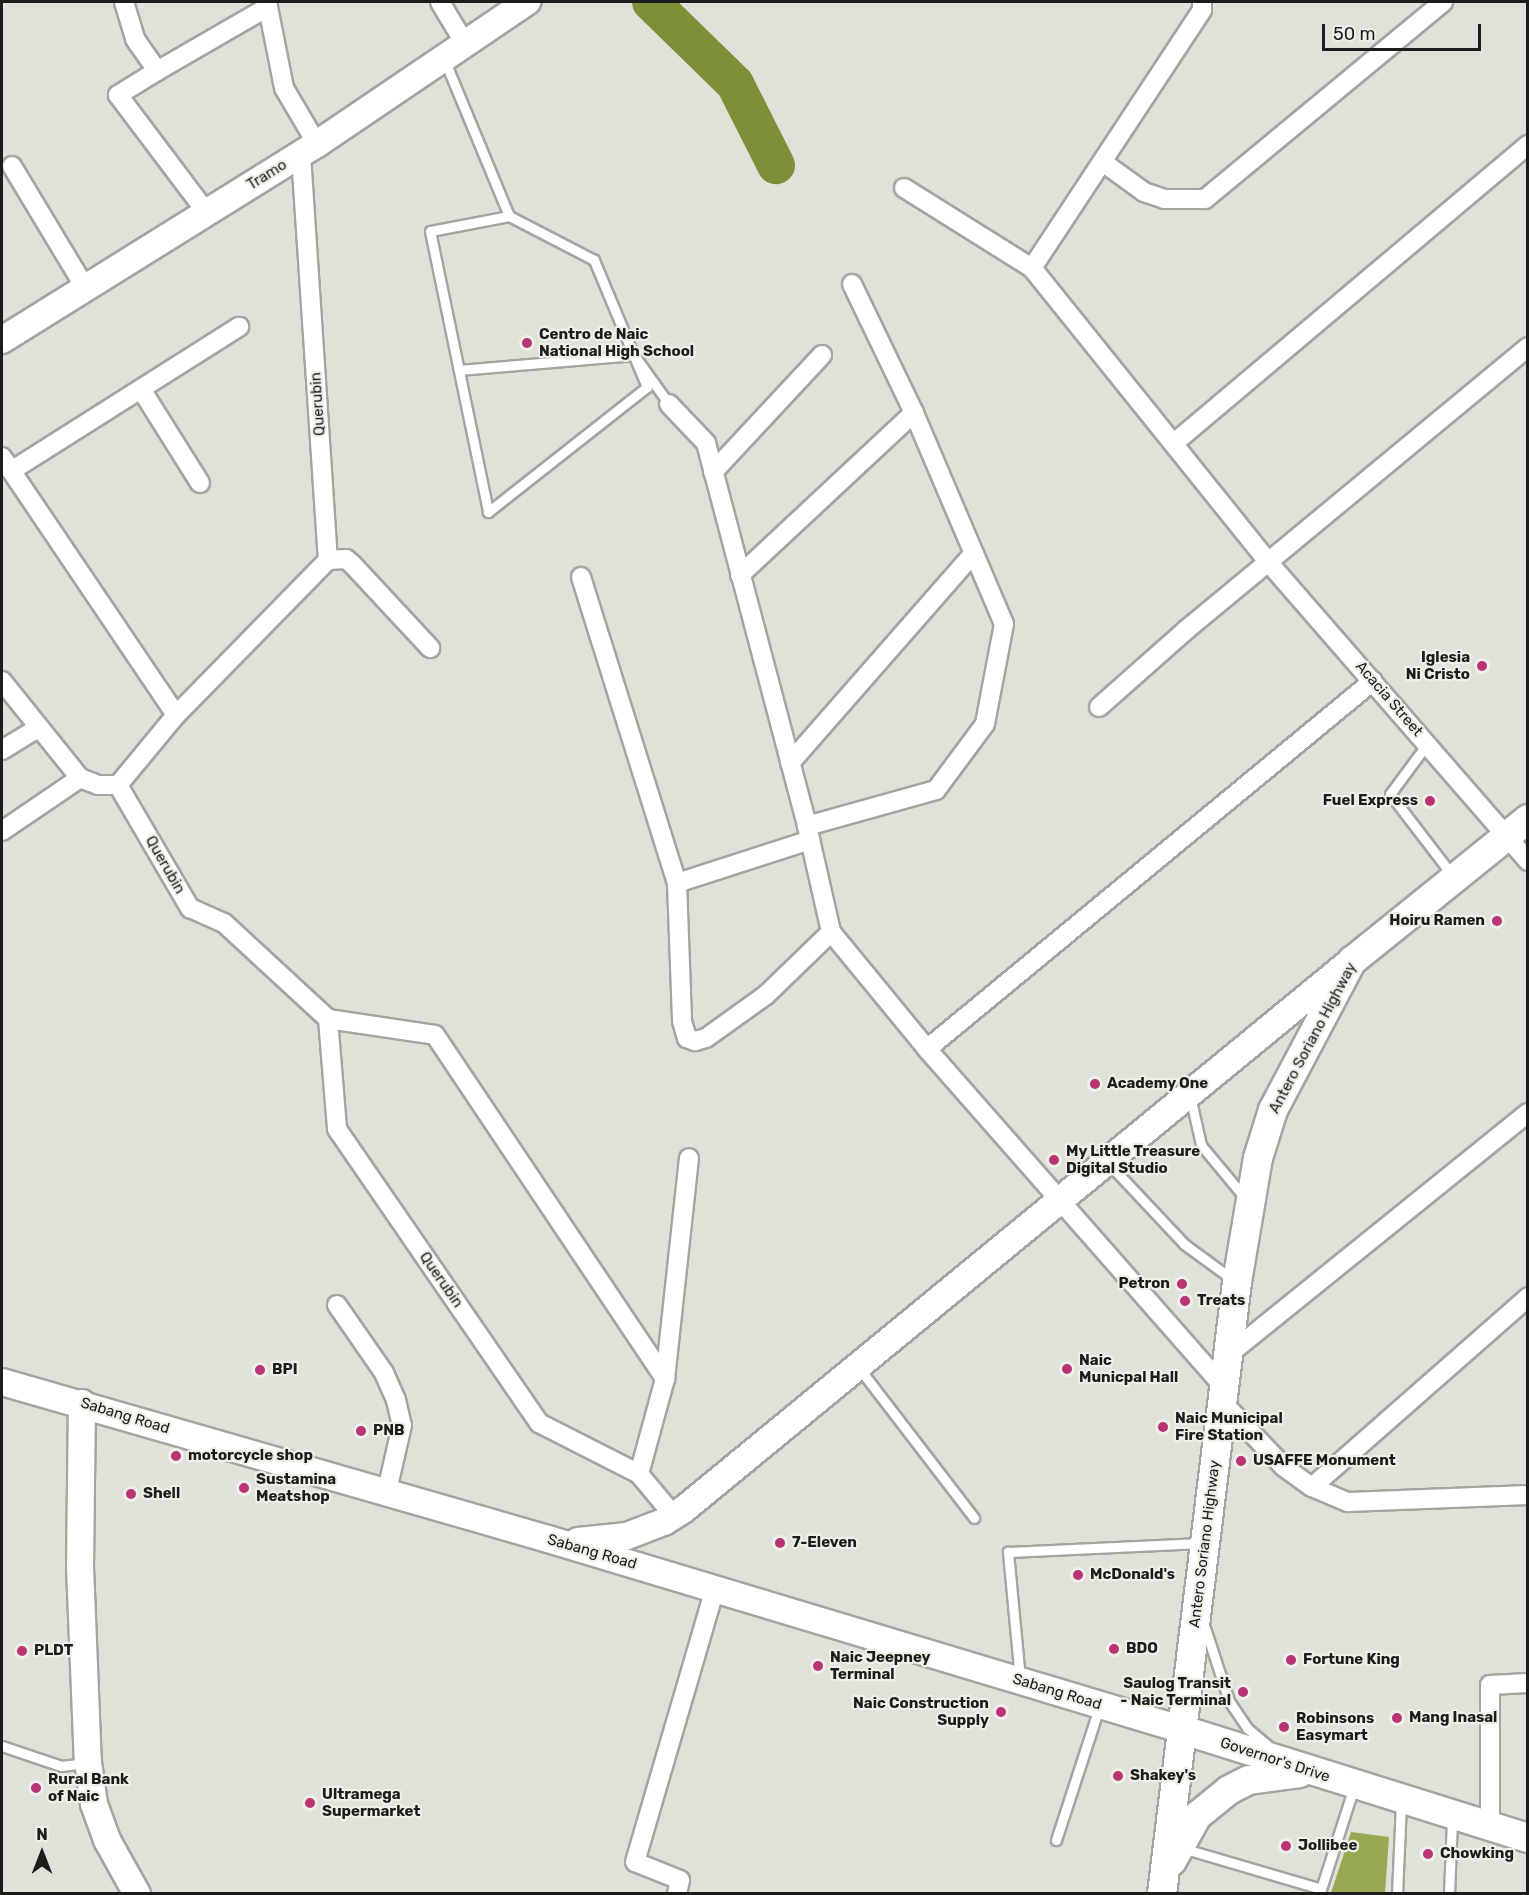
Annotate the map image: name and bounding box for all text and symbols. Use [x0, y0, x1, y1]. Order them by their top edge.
scale bar [1325, 12, 1484, 50]
text: 50 m [1333, 23, 1376, 45]
street label: Tramo [244, 156, 290, 194]
place label: Centro de Naic National High School [539, 325, 694, 360]
marker: Centro de Naic National High School [520, 336, 534, 350]
street label: Querubin [307, 371, 329, 437]
place label: Iglesia Ni Cristo [1406, 648, 1470, 683]
street label: Acacia Street [1351, 658, 1427, 740]
marker: Iglesia Ni Cristo [1475, 659, 1489, 673]
place label: Fuel Express [1323, 792, 1418, 810]
marker: Fuel Express [1423, 794, 1437, 808]
street label: Querubin [141, 833, 189, 897]
place label: Hoiru Ramen [1389, 912, 1485, 930]
marker: Hoiru Ramen [1490, 914, 1504, 928]
street label: Antero Soriano Highway [1265, 959, 1361, 1117]
place label: Academy One [1107, 1075, 1209, 1093]
marker: Academy One [1088, 1077, 1102, 1091]
place label: My Little Treasure Digital Studio [1066, 1142, 1201, 1177]
marker: My Little Treasure Digital Studio [1047, 1153, 1061, 1167]
street label: Querubin [415, 1249, 467, 1311]
place label: Petron [1119, 1275, 1170, 1293]
marker: Petron [1175, 1277, 1189, 1291]
place label: Treats [1197, 1292, 1245, 1310]
marker: Treats [1178, 1294, 1192, 1308]
place label: Naic Municpal Hall [1079, 1351, 1178, 1386]
place label: BPI [272, 1361, 298, 1379]
marker: Naic Municpal Hall [1060, 1362, 1074, 1376]
marker: BPI [253, 1363, 267, 1377]
street label: Sabang Road [78, 1394, 172, 1438]
place label: Naic Municipal Fire Station [1175, 1409, 1283, 1444]
marker: Naic Municipal Fire Station [1156, 1420, 1170, 1434]
place label: PNB [373, 1422, 404, 1440]
marker: PNB [354, 1424, 368, 1438]
place label: motorcycle shop [188, 1447, 313, 1465]
marker: motorcycle shop [169, 1449, 183, 1463]
place label: USAFFE Monument [1253, 1452, 1396, 1470]
marker: USAFFE Monument [1234, 1454, 1248, 1468]
street label: Antero Soriano Highway [1186, 1459, 1224, 1629]
place label: Sustamina Meatshop [256, 1470, 336, 1505]
marker: Sustamina Meatshop [237, 1481, 251, 1495]
place label: Shell [143, 1485, 180, 1503]
marker: Shell [124, 1487, 138, 1501]
street label: Sabang Road [545, 1531, 639, 1573]
place label: 7-Eleven [792, 1534, 857, 1552]
marker: 7-Eleven [773, 1536, 787, 1550]
place label: McDonald's [1090, 1566, 1175, 1584]
marker: McDonald's [1071, 1568, 1085, 1582]
place label: BDO [1126, 1640, 1158, 1658]
place label: PLDT [34, 1642, 73, 1660]
marker: BDO [1107, 1642, 1121, 1656]
marker: PLDT [15, 1644, 29, 1658]
place label: Naic Jeepney Terminal [830, 1648, 930, 1683]
place label: Fortune King [1303, 1651, 1400, 1669]
marker: Fortune King [1284, 1653, 1298, 1667]
marker: Naic Jeepney Terminal [811, 1659, 825, 1673]
street label: Sabang Road [1010, 1670, 1104, 1714]
place label: Saulog Transit - Naic Terminal [1120, 1674, 1231, 1709]
marker: Saulog Transit - Naic Terminal [1236, 1685, 1250, 1699]
place label: Naic Construction Supply [853, 1694, 989, 1729]
marker: Naic Construction Supply [994, 1705, 1008, 1719]
place label: Robinsons Easymart [1296, 1709, 1374, 1744]
place label: Mang Inasal [1409, 1709, 1497, 1727]
marker: Mang Inasal [1390, 1711, 1404, 1725]
marker: Robinsons Easymart [1277, 1720, 1291, 1734]
street label: Governor's Drive [1218, 1734, 1332, 1786]
place label: Shakey's [1130, 1767, 1196, 1785]
marker: Shakey's [1111, 1769, 1125, 1783]
place label: Rural Bank of Naic [48, 1770, 129, 1805]
marker: Rural Bank of Naic [29, 1781, 43, 1795]
place label: Ultramega Supermarket [322, 1785, 420, 1820]
marker: Ultramega Supermarket [303, 1796, 317, 1810]
north arrow [12, 1823, 72, 1883]
text: N [36, 1825, 48, 1844]
place label: Jollibee [1298, 1837, 1357, 1855]
marker: Jollibee [1279, 1839, 1293, 1853]
place label: Chowking [1440, 1845, 1514, 1863]
marker: Chowking [1421, 1847, 1435, 1861]

